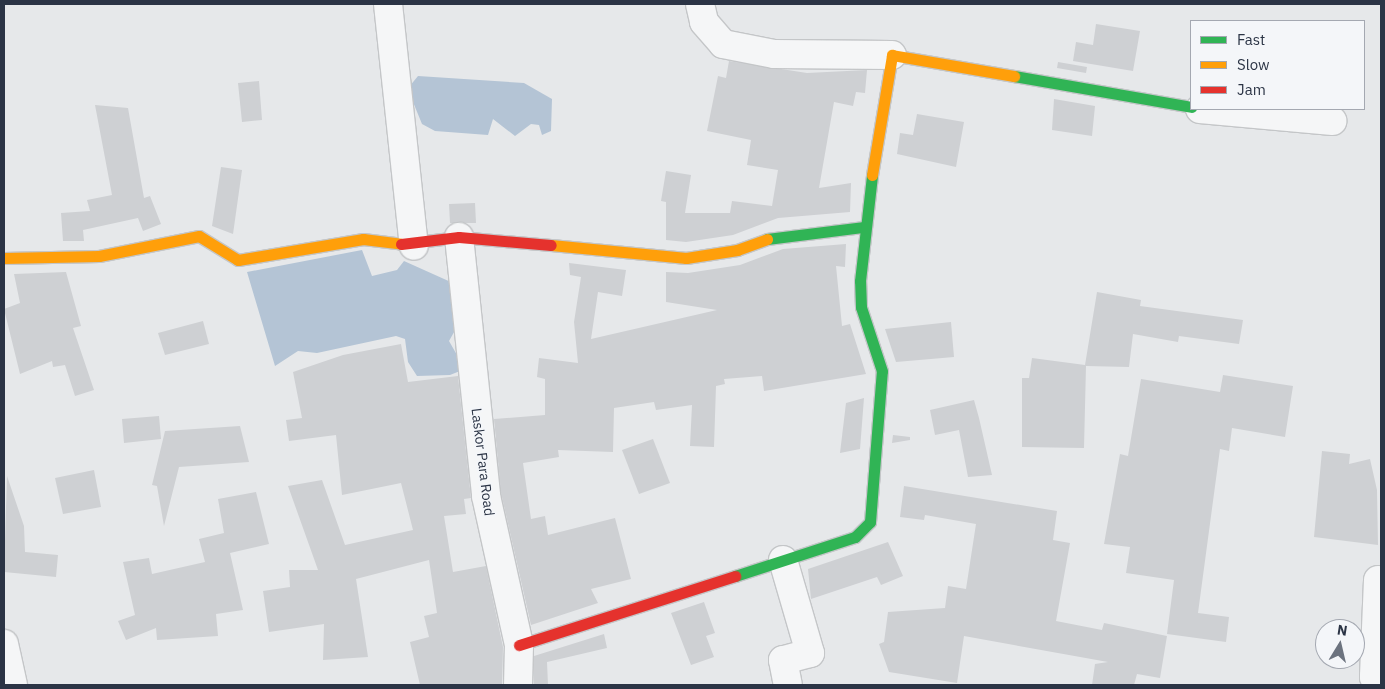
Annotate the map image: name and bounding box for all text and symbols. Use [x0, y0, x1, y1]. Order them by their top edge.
legend [1190, 20, 1365, 110]
text: Fast [1237, 30, 1265, 49]
text: Slow [1237, 55, 1270, 74]
text: Jam [1237, 80, 1266, 99]
street label: Laskor Para Road [468, 407, 498, 517]
north arrow [1315, 619, 1365, 669]
text: N [1336, 620, 1349, 640]

